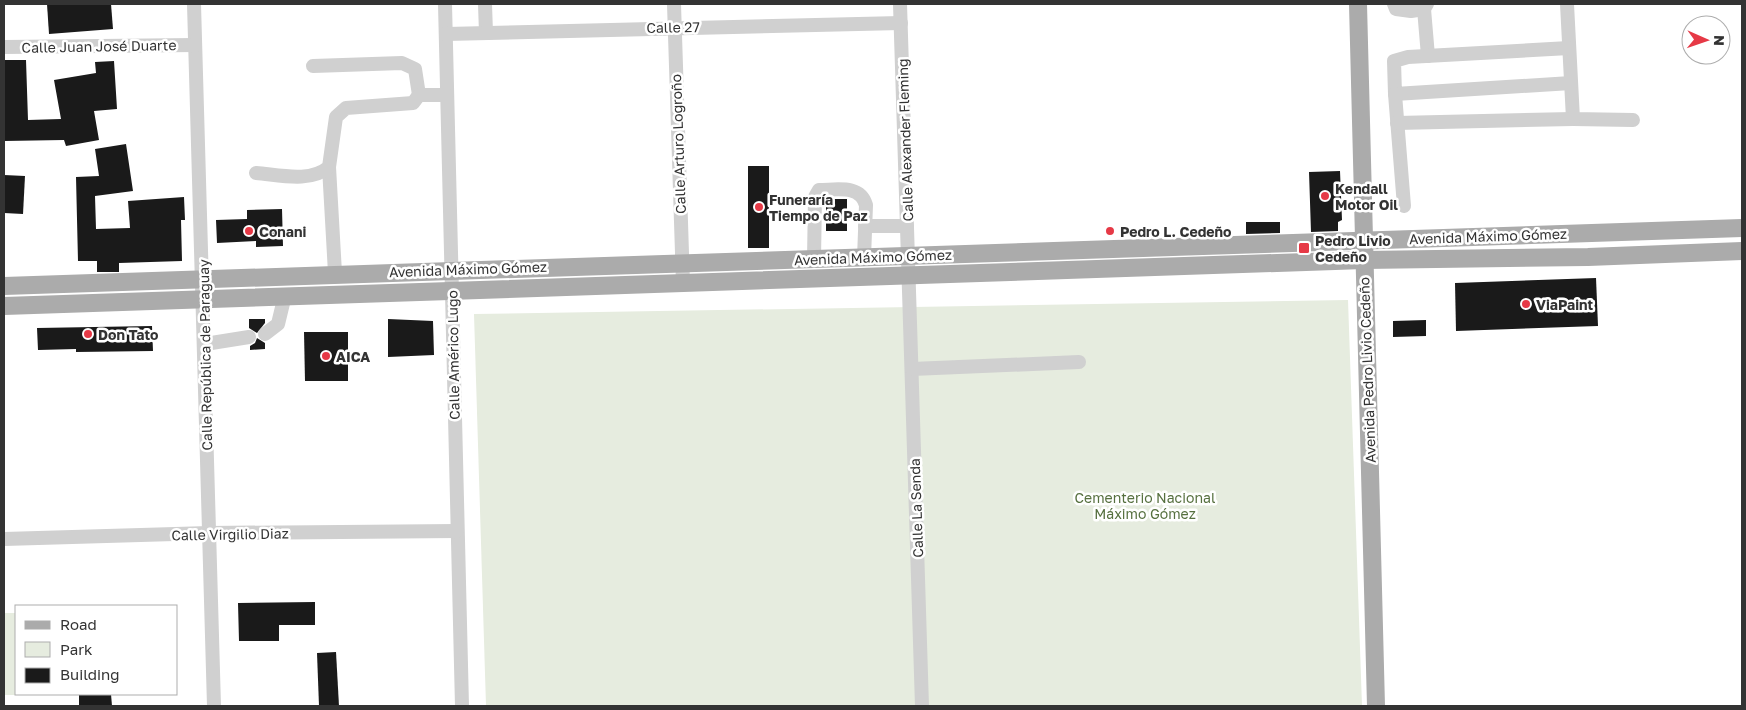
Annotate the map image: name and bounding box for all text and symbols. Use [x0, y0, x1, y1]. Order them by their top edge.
north arrow [1681, 15, 1731, 65]
street label: Calle 27 [646, 18, 700, 36]
text: N [1711, 35, 1728, 46]
street label: Calle Juan José Duarte [21, 36, 177, 56]
street label: Calle Alexander Fleming [894, 58, 916, 222]
street label: Calle Arturo Logroño [667, 74, 689, 214]
place label: Kendall Motor Oil [1335, 180, 1398, 213]
marker: Kendall Motor Oil [1319, 190, 1331, 202]
place label: Funeraría Tiempo de Paz [769, 191, 868, 224]
marker: Funeraría Tiempo de Paz [753, 201, 765, 213]
place label: Conani [259, 223, 306, 240]
place label: Pedro L. Cedeño [1120, 223, 1231, 240]
marker: Conani [243, 225, 255, 237]
marker: Pedro L. Cedeño [1104, 225, 1116, 237]
street label: Avenida Máximo Gómez [1409, 225, 1567, 247]
place label: Pedro Livio Cedeño [1315, 232, 1391, 265]
marker: Pedro Livio Cedeño [1297, 241, 1311, 255]
street label: Avenida Máximo Gómez [794, 246, 952, 268]
street label: Avenida Máximo Gómez [389, 258, 547, 280]
street label: Calle República de Paraguay [195, 259, 215, 451]
street label: Avenida Pedro Livio Cedeño [1355, 277, 1379, 463]
street label: Calle Américo Lugo [443, 290, 463, 420]
place label: ViaPaint [1536, 296, 1593, 313]
marker: ViaPaint [1520, 298, 1532, 310]
place label: Don Tato [98, 326, 158, 343]
marker: Don Tato [82, 328, 94, 340]
place label: AICA [336, 348, 370, 365]
marker: AICA [320, 350, 332, 362]
street label: Calle La Senda [906, 458, 926, 558]
park label: Cementerio Nacional Máximo Gómez [1075, 489, 1215, 522]
street label: Calle Virgilio Diaz [171, 524, 289, 544]
legend [15, 605, 178, 695]
text: Road [60, 615, 97, 633]
text: Park [60, 640, 93, 658]
text: Building [60, 665, 120, 683]

